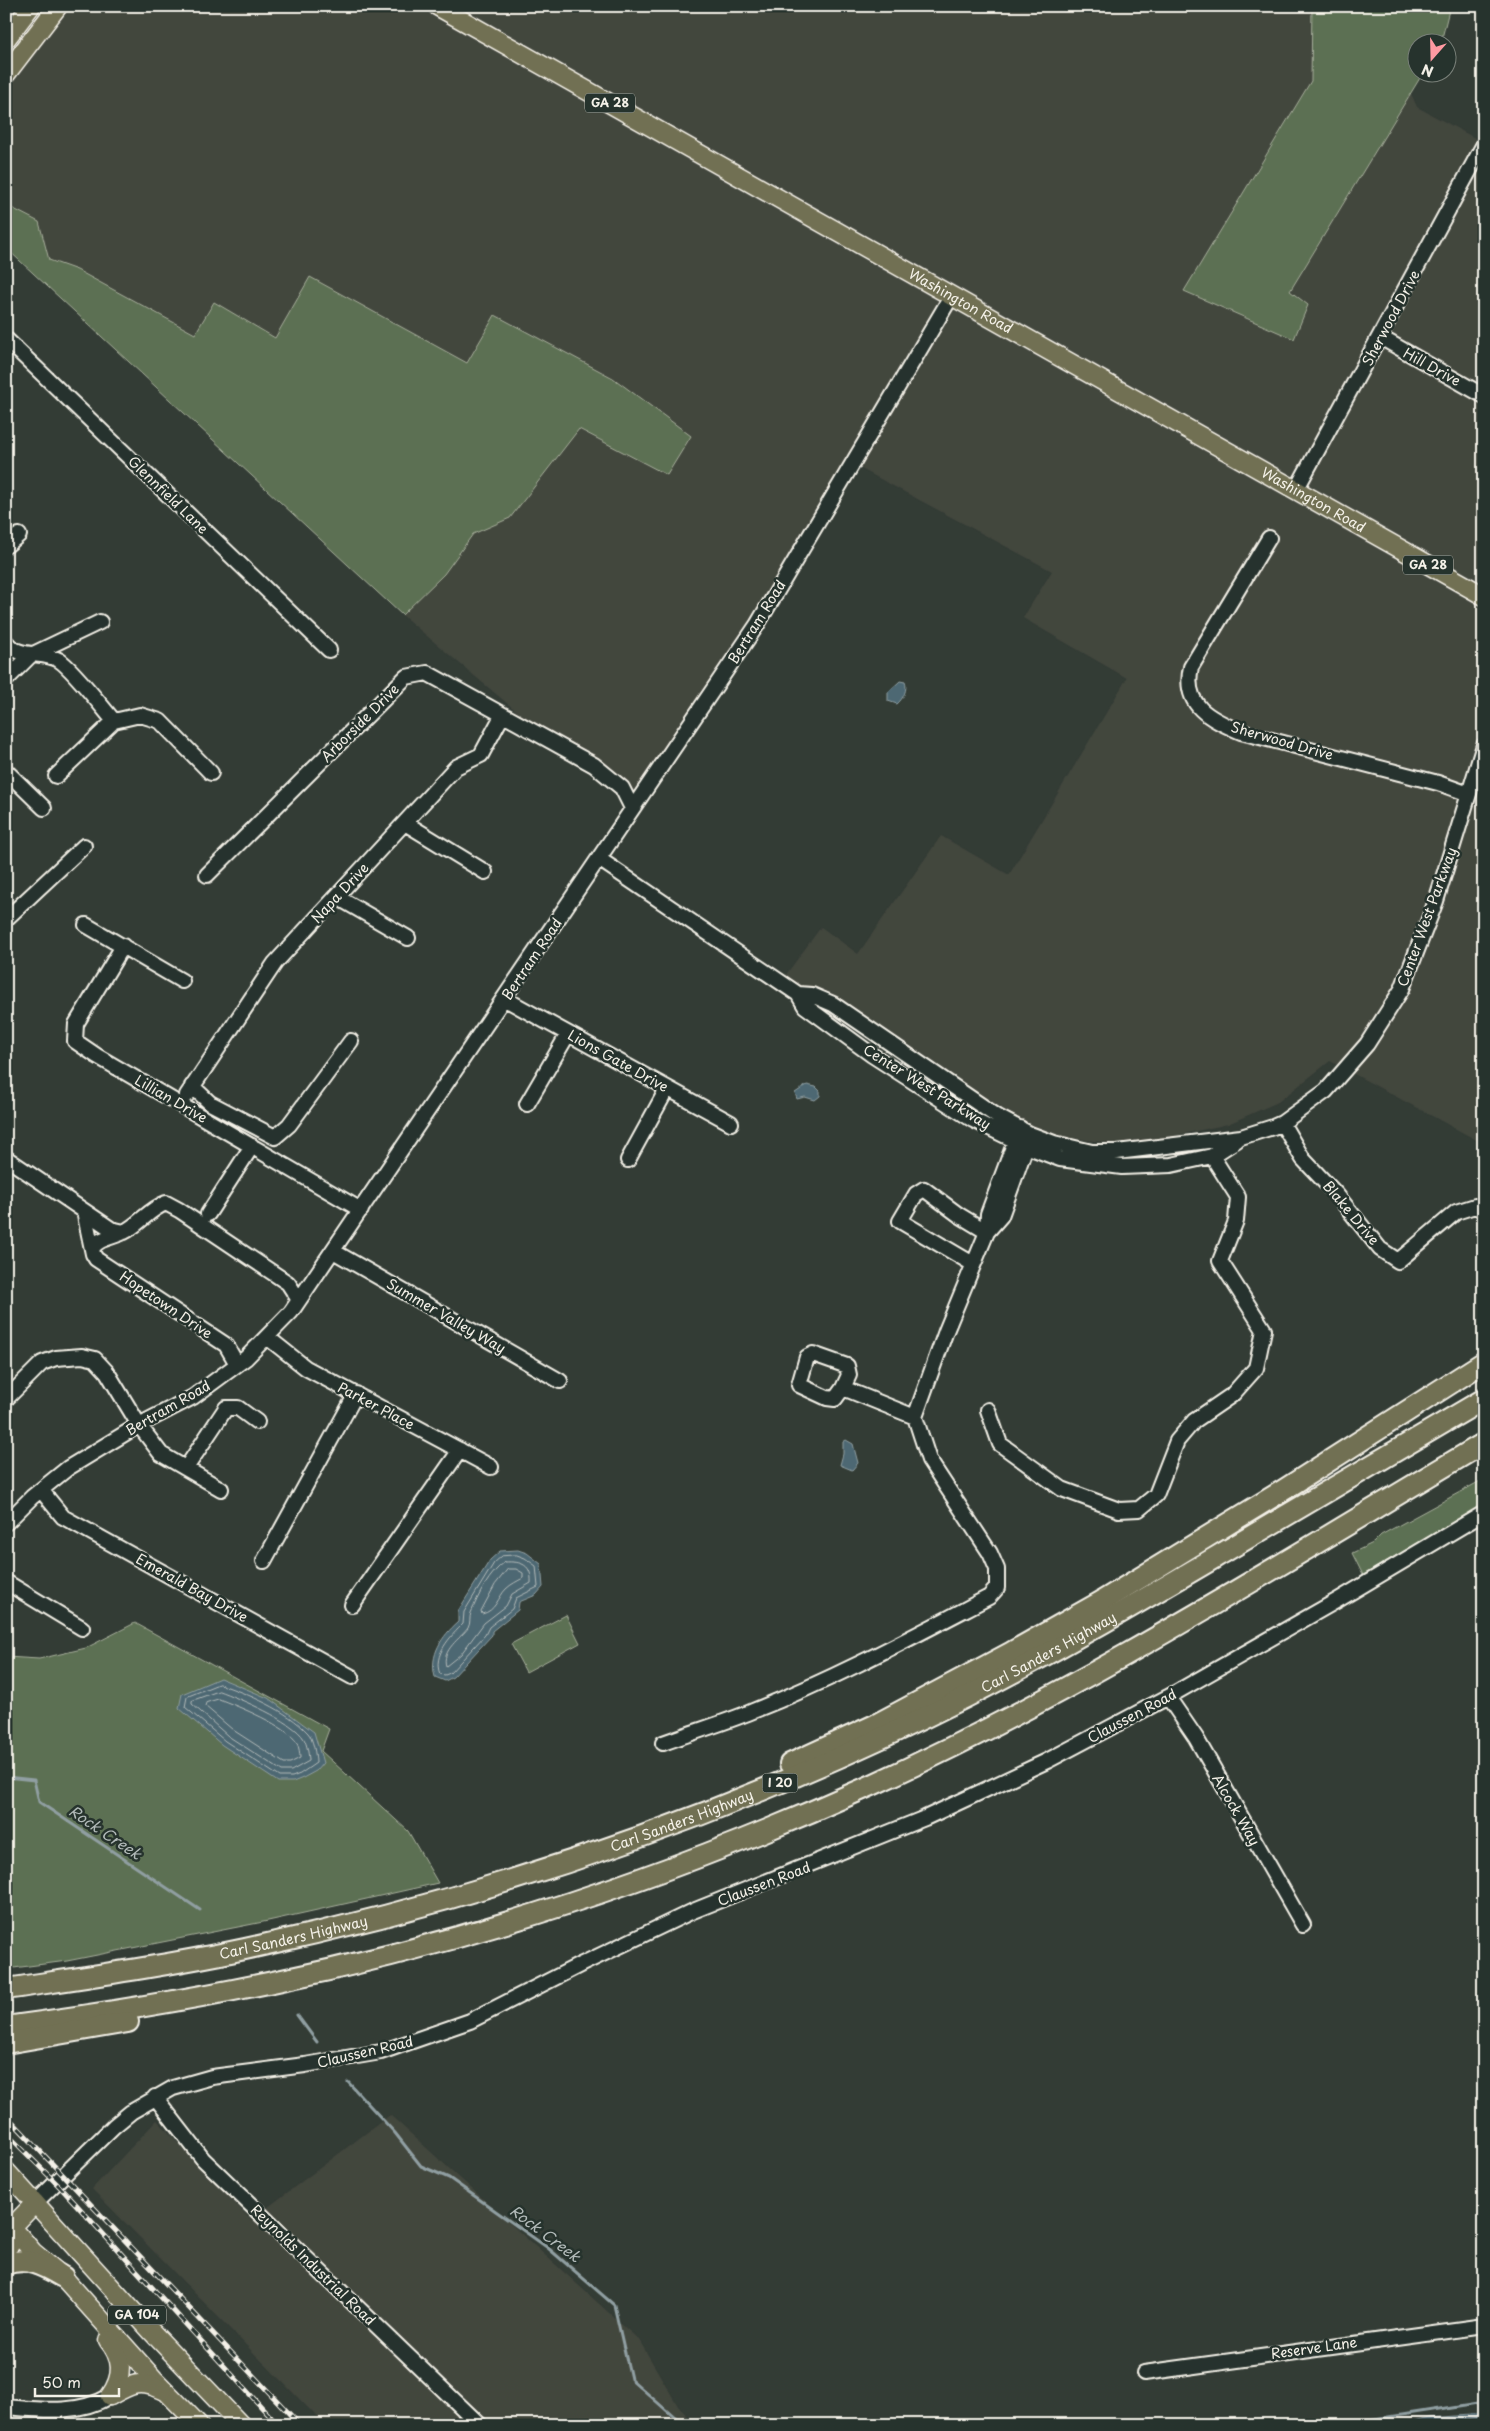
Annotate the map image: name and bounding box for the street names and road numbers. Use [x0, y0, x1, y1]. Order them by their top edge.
road number: GA 28 [585, 94, 635, 112]
street label: Washington Road [905, 263, 1017, 339]
street label: Sherwood Drive [1357, 266, 1425, 369]
street label: Hill Drive [1400, 342, 1465, 391]
street label: Glennfield Lane [124, 451, 213, 538]
street label: Washington Road [1258, 462, 1370, 537]
road number: GA 28 [1403, 556, 1453, 574]
street label: Bertram Road [723, 576, 791, 668]
street label: Arborside Drive [316, 679, 404, 767]
street label: Sherwood Drive [1229, 716, 1336, 765]
street label: Center West Parkway [1392, 844, 1462, 989]
street label: Napa Drive [306, 857, 374, 928]
street label: Bertram Road [496, 913, 567, 1004]
street label: Lions Gate Drive [564, 1024, 672, 1097]
street label: Center West Parkway [859, 1039, 995, 1134]
street label: Lillian Drive [131, 1069, 211, 1128]
street label: Blake Drive [1318, 1176, 1385, 1249]
street label: Hopetown Drive [116, 1266, 217, 1344]
street label: Summer Valley Way [383, 1273, 510, 1358]
street label: Bertram Road [121, 1375, 214, 1440]
street label: Parker Place [334, 1377, 418, 1435]
street label: Emerald Bay Drive [132, 1548, 252, 1627]
street label: Carl Sanders Highway [977, 1606, 1120, 1698]
street label: Claussen Road [1084, 1683, 1180, 1748]
street label: Alcock Way [1207, 1770, 1265, 1850]
road number: I 20 [762, 1774, 798, 1792]
street label: Carl Sanders Highway [607, 1784, 756, 1857]
street label: Claussen Road [714, 1856, 813, 1911]
street label: Carl Sanders Highway [217, 1910, 370, 1964]
street label: Claussen Road [315, 2030, 415, 2073]
street label: Reynolds Industrial Road [246, 2199, 380, 2330]
road number: GA 104 [108, 2306, 166, 2324]
street label: Reserve Lane [1269, 2331, 1359, 2364]

